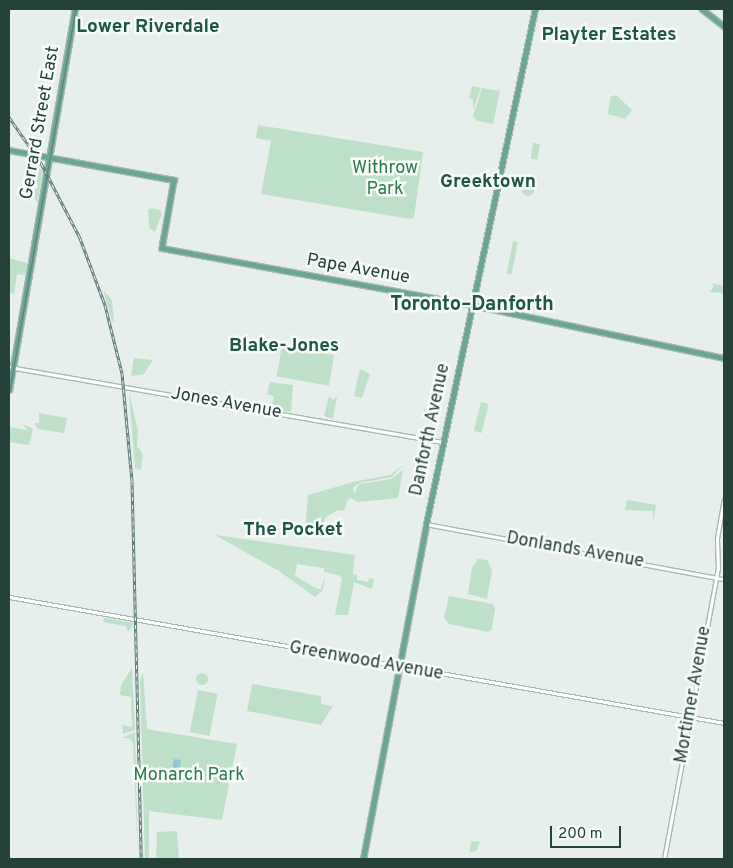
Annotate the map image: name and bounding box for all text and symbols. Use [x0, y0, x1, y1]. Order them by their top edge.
district label: Lower Riverdale [76, 17, 220, 39]
district label: Playter Estates [541, 25, 677, 47]
street label: Gerrard Street East [17, 45, 65, 201]
park label: Withrow Park [352, 159, 418, 202]
district label: Greektown [440, 172, 536, 194]
street label: Pape Avenue [304, 250, 412, 290]
district label: Toronto–Danforth [390, 293, 554, 317]
district label: Blake-Jones [229, 336, 339, 358]
street label: Danforth Avenue [406, 361, 456, 499]
street label: Jones Avenue [169, 384, 283, 424]
district label: The Pocket [243, 520, 343, 542]
street label: Donlands Avenue [504, 528, 646, 574]
street label: Mortimer Avenue [671, 624, 717, 766]
street label: Greenwood Avenue [287, 638, 445, 686]
park label: Monarch Park [133, 765, 245, 787]
scale bar [553, 816, 624, 848]
text: 200 m [558, 825, 603, 844]

